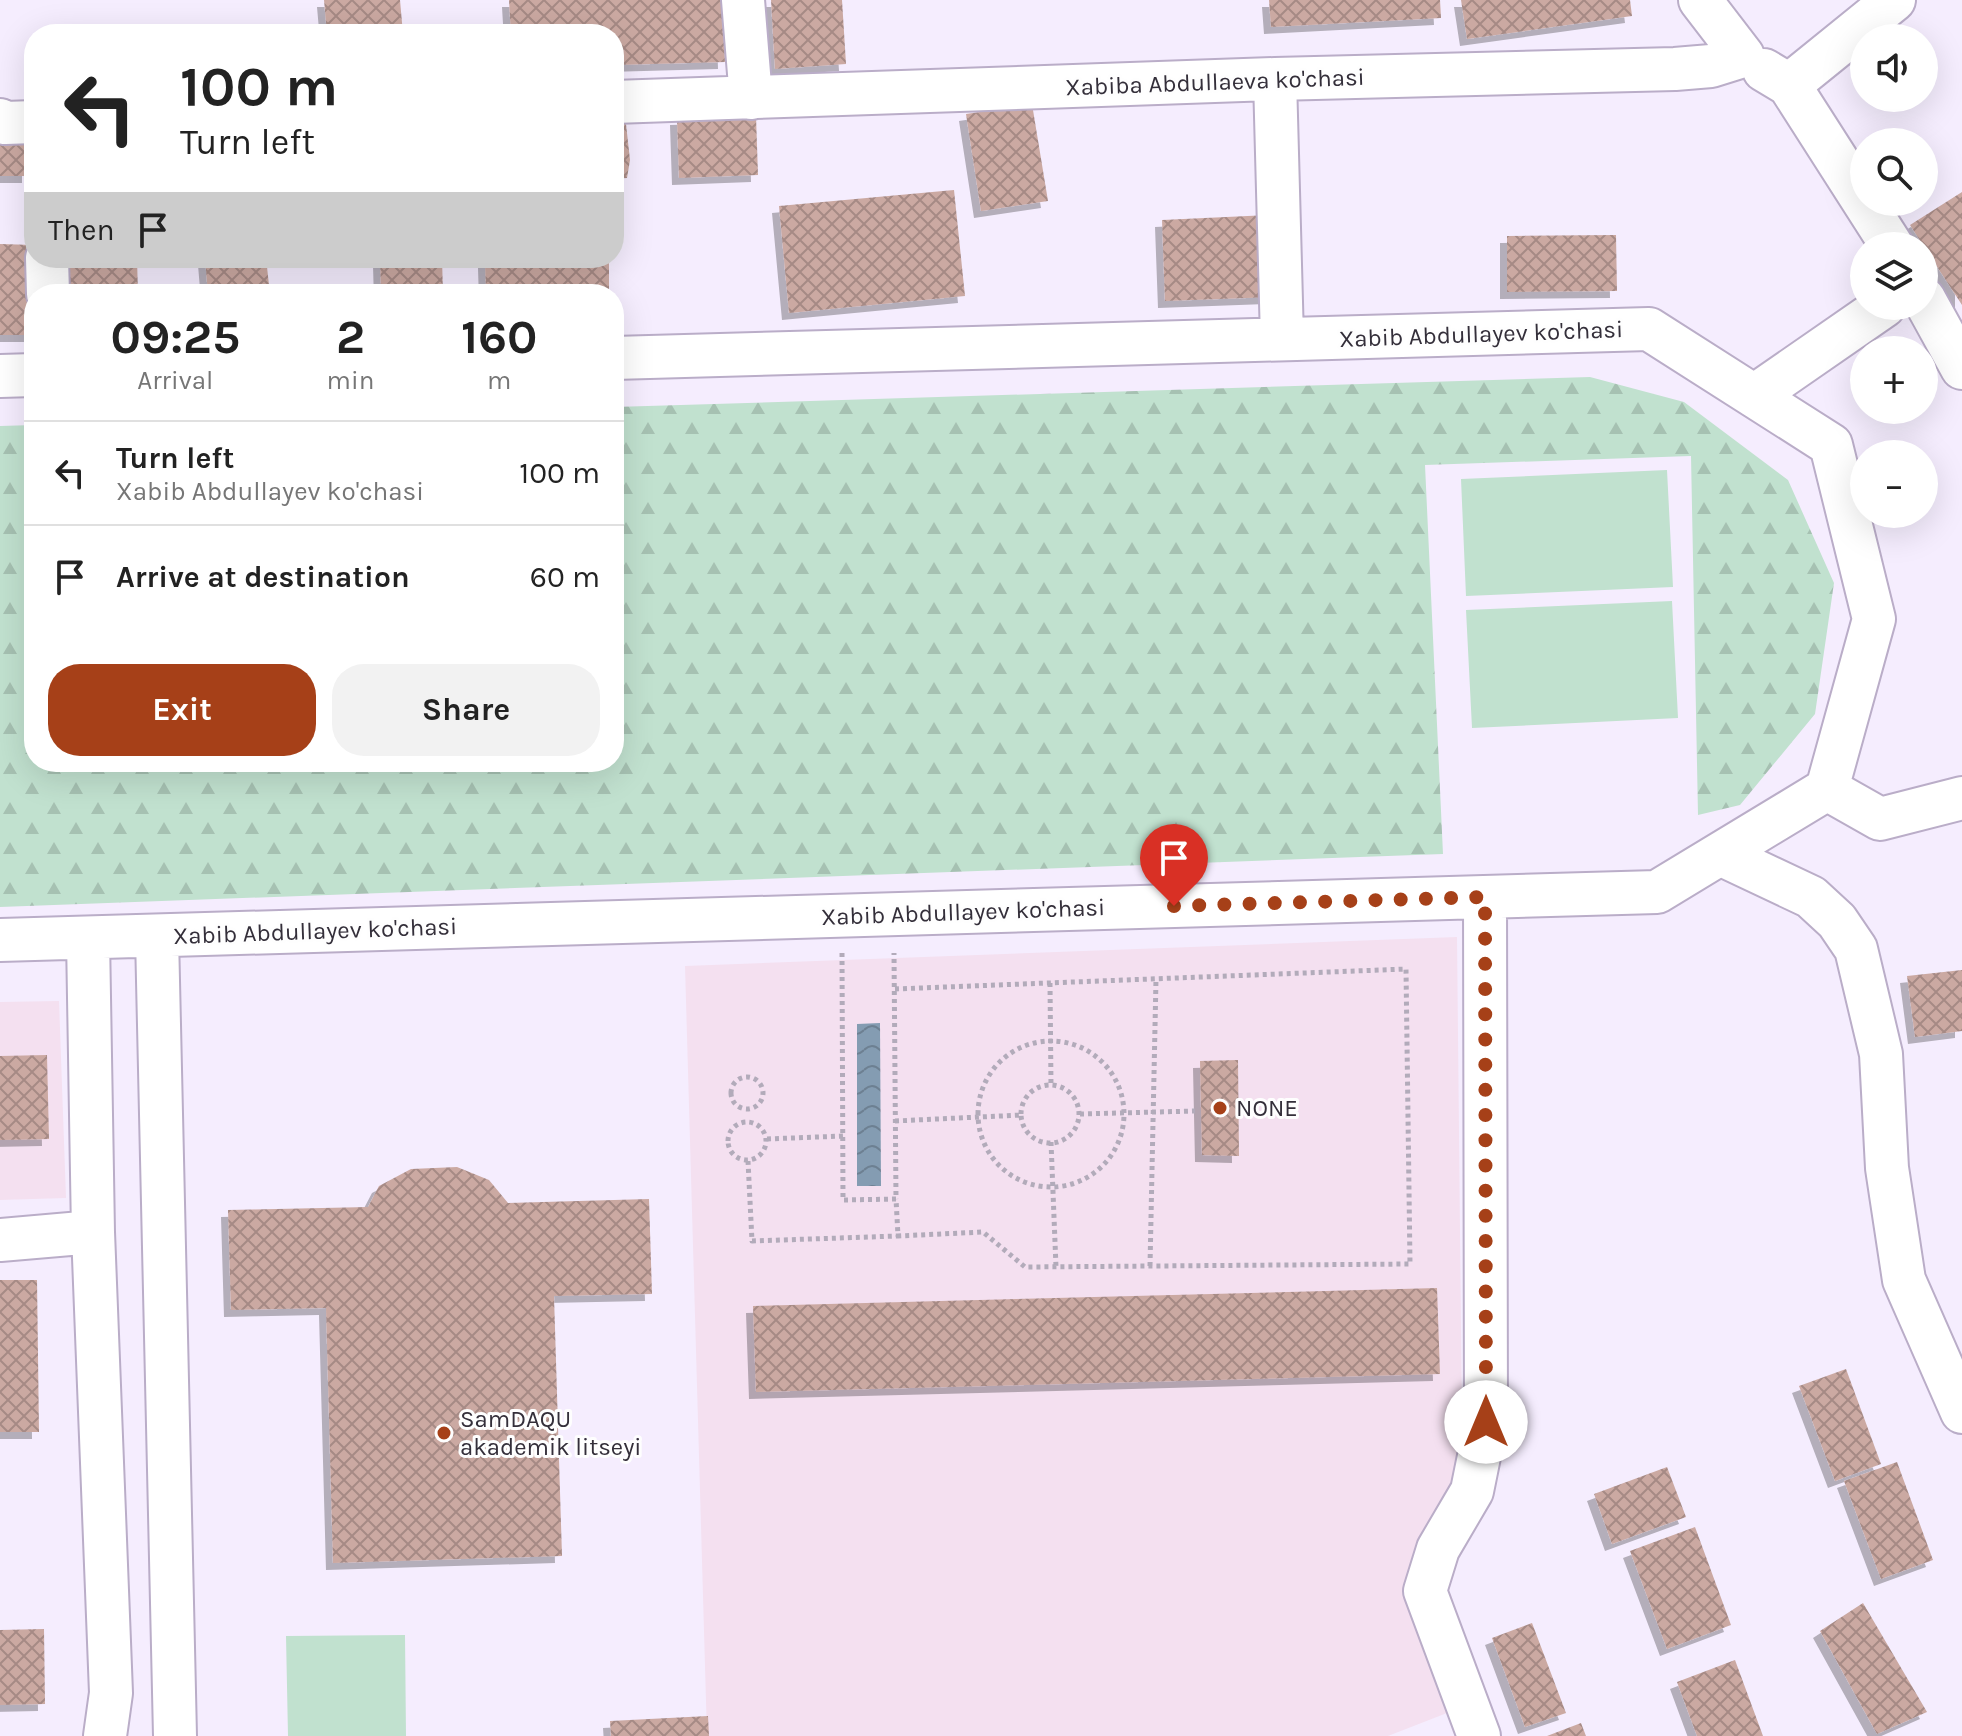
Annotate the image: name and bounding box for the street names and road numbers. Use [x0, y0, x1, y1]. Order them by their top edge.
street label: Xabiba Abdullaeva ko'chasi [1065, 63, 1365, 101]
street label: Xabib Abdullayev ko'chasi [1338, 315, 1624, 353]
street label: Xabib Abdullayev ko'chasi [820, 893, 1106, 931]
street label: Xabib Abdullayev ko'chasi [172, 912, 458, 950]

